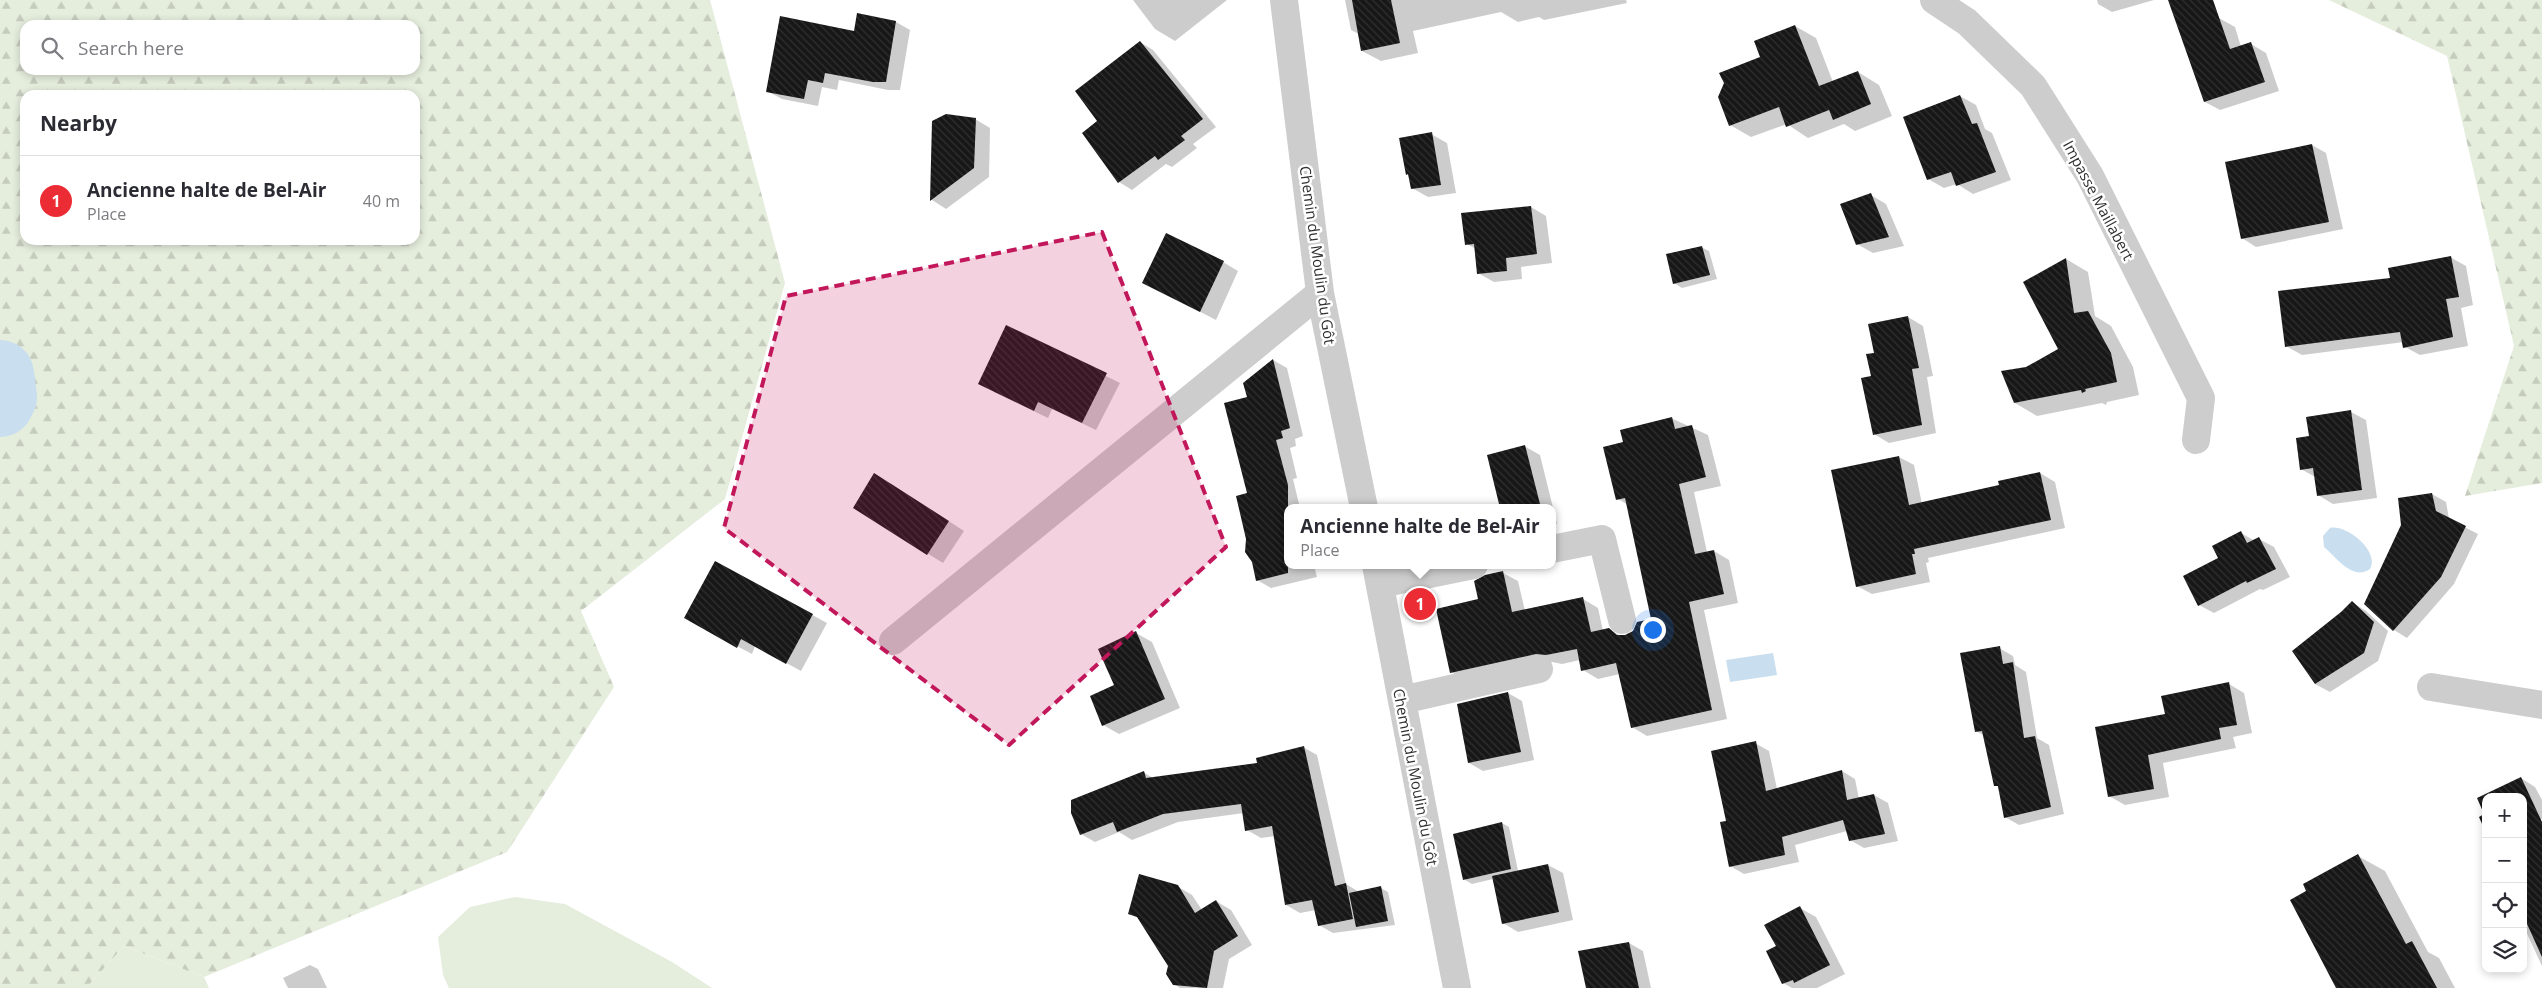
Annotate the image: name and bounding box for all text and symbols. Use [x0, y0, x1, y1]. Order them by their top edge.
search box [20, 20, 420, 75]
icon: search [38, 34, 66, 62]
text: Search here [78, 35, 184, 61]
text: Nearby [40, 109, 117, 137]
street label: Impasse Maillabert [2059, 137, 2139, 263]
street label: Chemin du Moulin du Gôt [1296, 164, 1340, 346]
text: Ancienne halte de Bel-Air [87, 177, 326, 203]
text: 1 [51, 190, 61, 212]
text: 40 m [363, 190, 400, 212]
text: Place [87, 203, 126, 225]
popup [1284, 504, 1556, 569]
text: Ancienne halte de Bel-Air [1300, 513, 1540, 539]
text: Place [1300, 539, 1340, 561]
pin: 1 [1404, 585, 1436, 623]
your location [1640, 617, 1666, 643]
street label: Chemin du Moulin du Gôt [1389, 687, 1443, 867]
map controls [2482, 793, 2527, 973]
button: + [2482, 793, 2527, 838]
button: − [2482, 838, 2527, 883]
button: locate [2482, 883, 2527, 928]
button: layers [2482, 928, 2527, 973]

